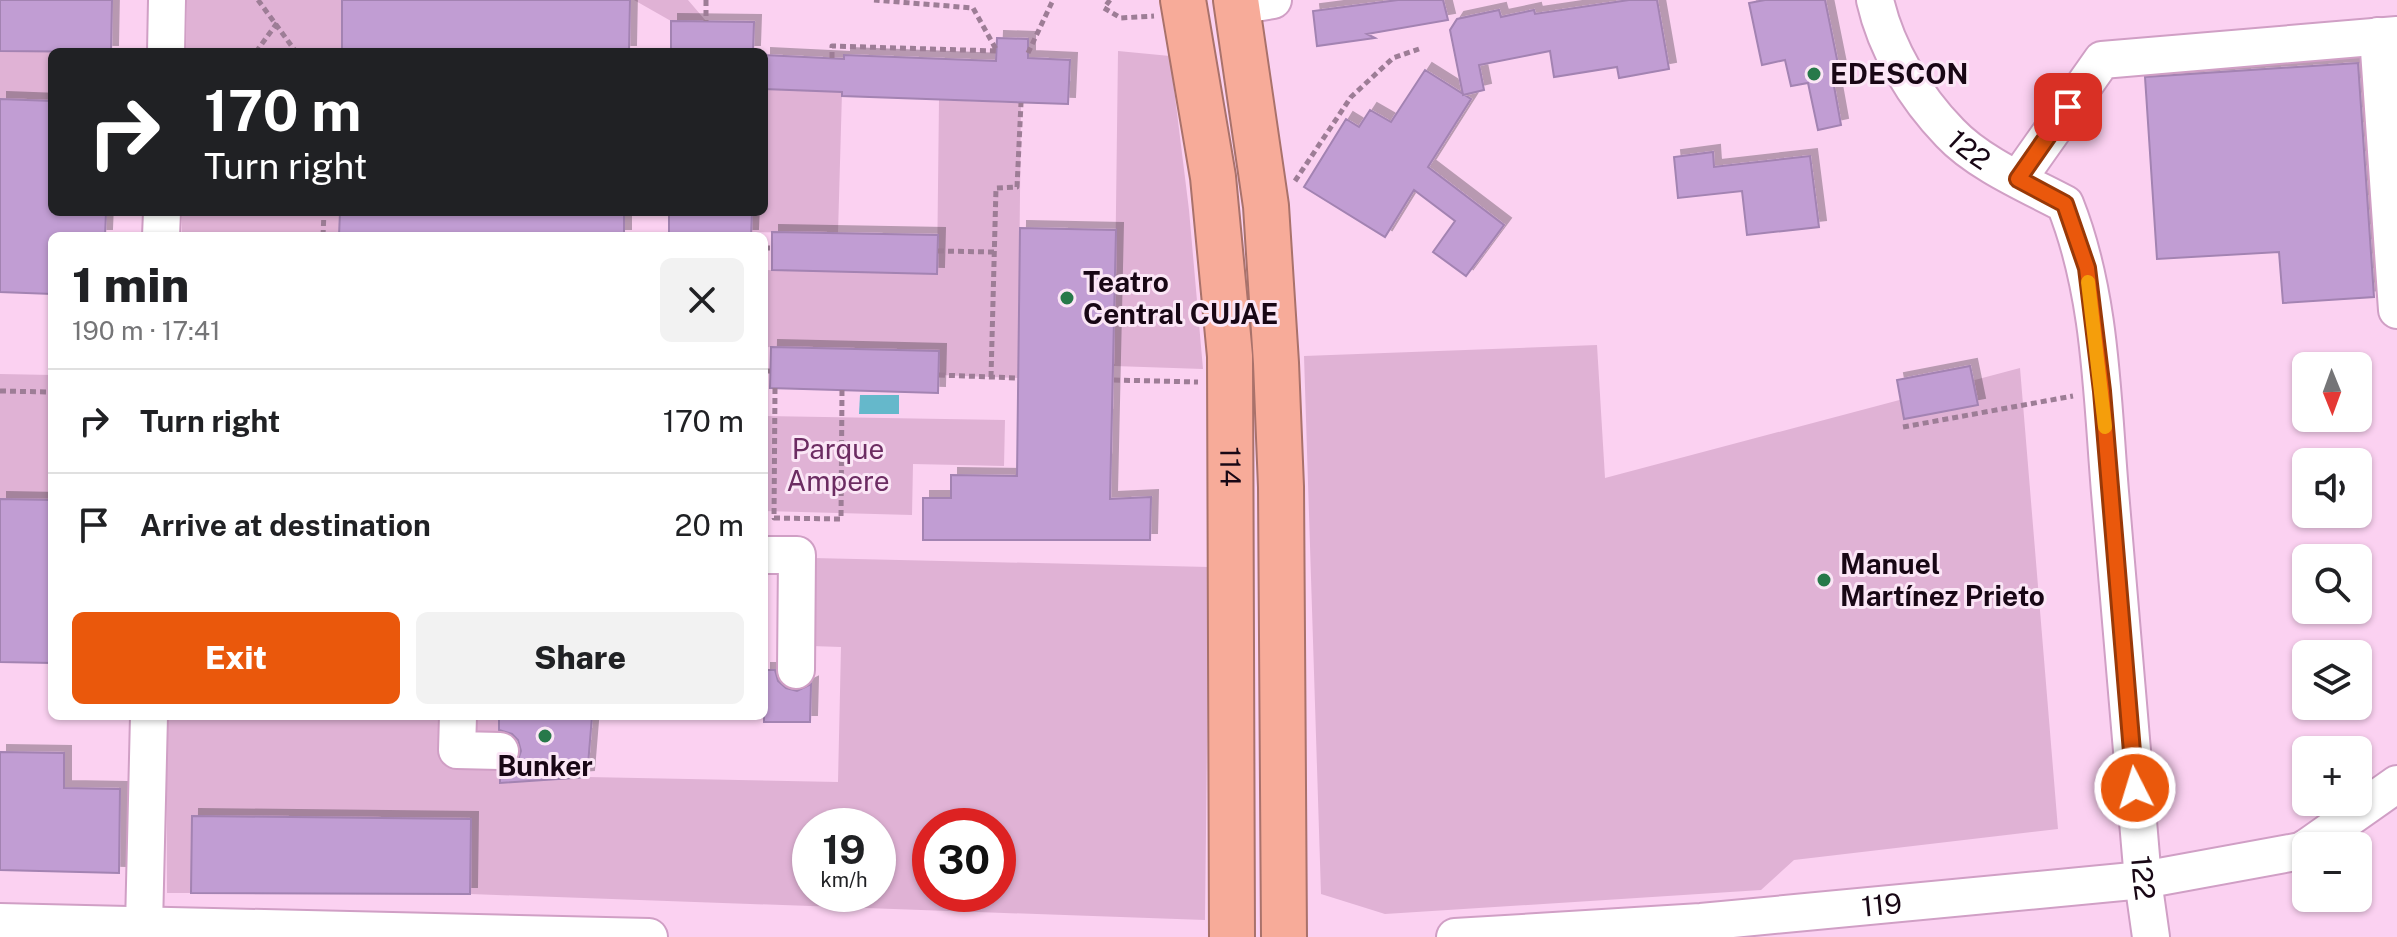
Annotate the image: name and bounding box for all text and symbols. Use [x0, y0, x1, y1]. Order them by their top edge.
place label: EDESCON [1830, 57, 1968, 90]
marker: EDESCON [1805, 65, 1823, 83]
pin [2034, 73, 2102, 141]
text: 170 m [204, 78, 361, 144]
icon: right [72, 80, 176, 184]
icon: arrive [2046, 85, 2090, 129]
street label: 122 [1941, 123, 1997, 176]
text: Turn right [204, 145, 367, 187]
text: 1 min [72, 256, 189, 313]
button: close [660, 258, 744, 342]
place label: Teatro Central CUJAE [1083, 265, 1278, 330]
marker: Teatro Central CUJAE [1058, 289, 1076, 307]
text: 190 m · 17:41 [72, 315, 221, 346]
north arrow [2292, 352, 2372, 432]
map controls [2292, 352, 2372, 912]
icon: right [72, 399, 116, 443]
text: Turn right [140, 403, 280, 439]
text: 170 m [663, 403, 744, 439]
park label: Parque Ampere [786, 432, 890, 497]
street label: 114 [1214, 446, 1247, 487]
button: sound [2292, 448, 2372, 528]
icon: arrive [72, 503, 116, 547]
text: Arrive at destination [140, 507, 431, 543]
text: 20 m [675, 507, 744, 543]
button: search [2292, 544, 2372, 624]
place label: Manuel Martínez Prieto [1840, 547, 2045, 612]
marker: Manuel Martínez Prieto [1815, 571, 1833, 589]
button: Exit [72, 612, 400, 704]
button: Share [416, 612, 744, 704]
button: layers [2292, 640, 2372, 720]
marker: Bunker [536, 727, 554, 745]
button: + [2292, 736, 2372, 816]
position arrow [2093, 746, 2177, 830]
place label: Bunker [497, 749, 593, 782]
speed limit sign: 30 [912, 808, 1016, 912]
text: 19 [822, 826, 866, 873]
button: − [2292, 832, 2372, 912]
street label: 122 [2125, 854, 2163, 902]
text: km/h [820, 868, 868, 892]
street label: 119 [1860, 886, 1903, 923]

